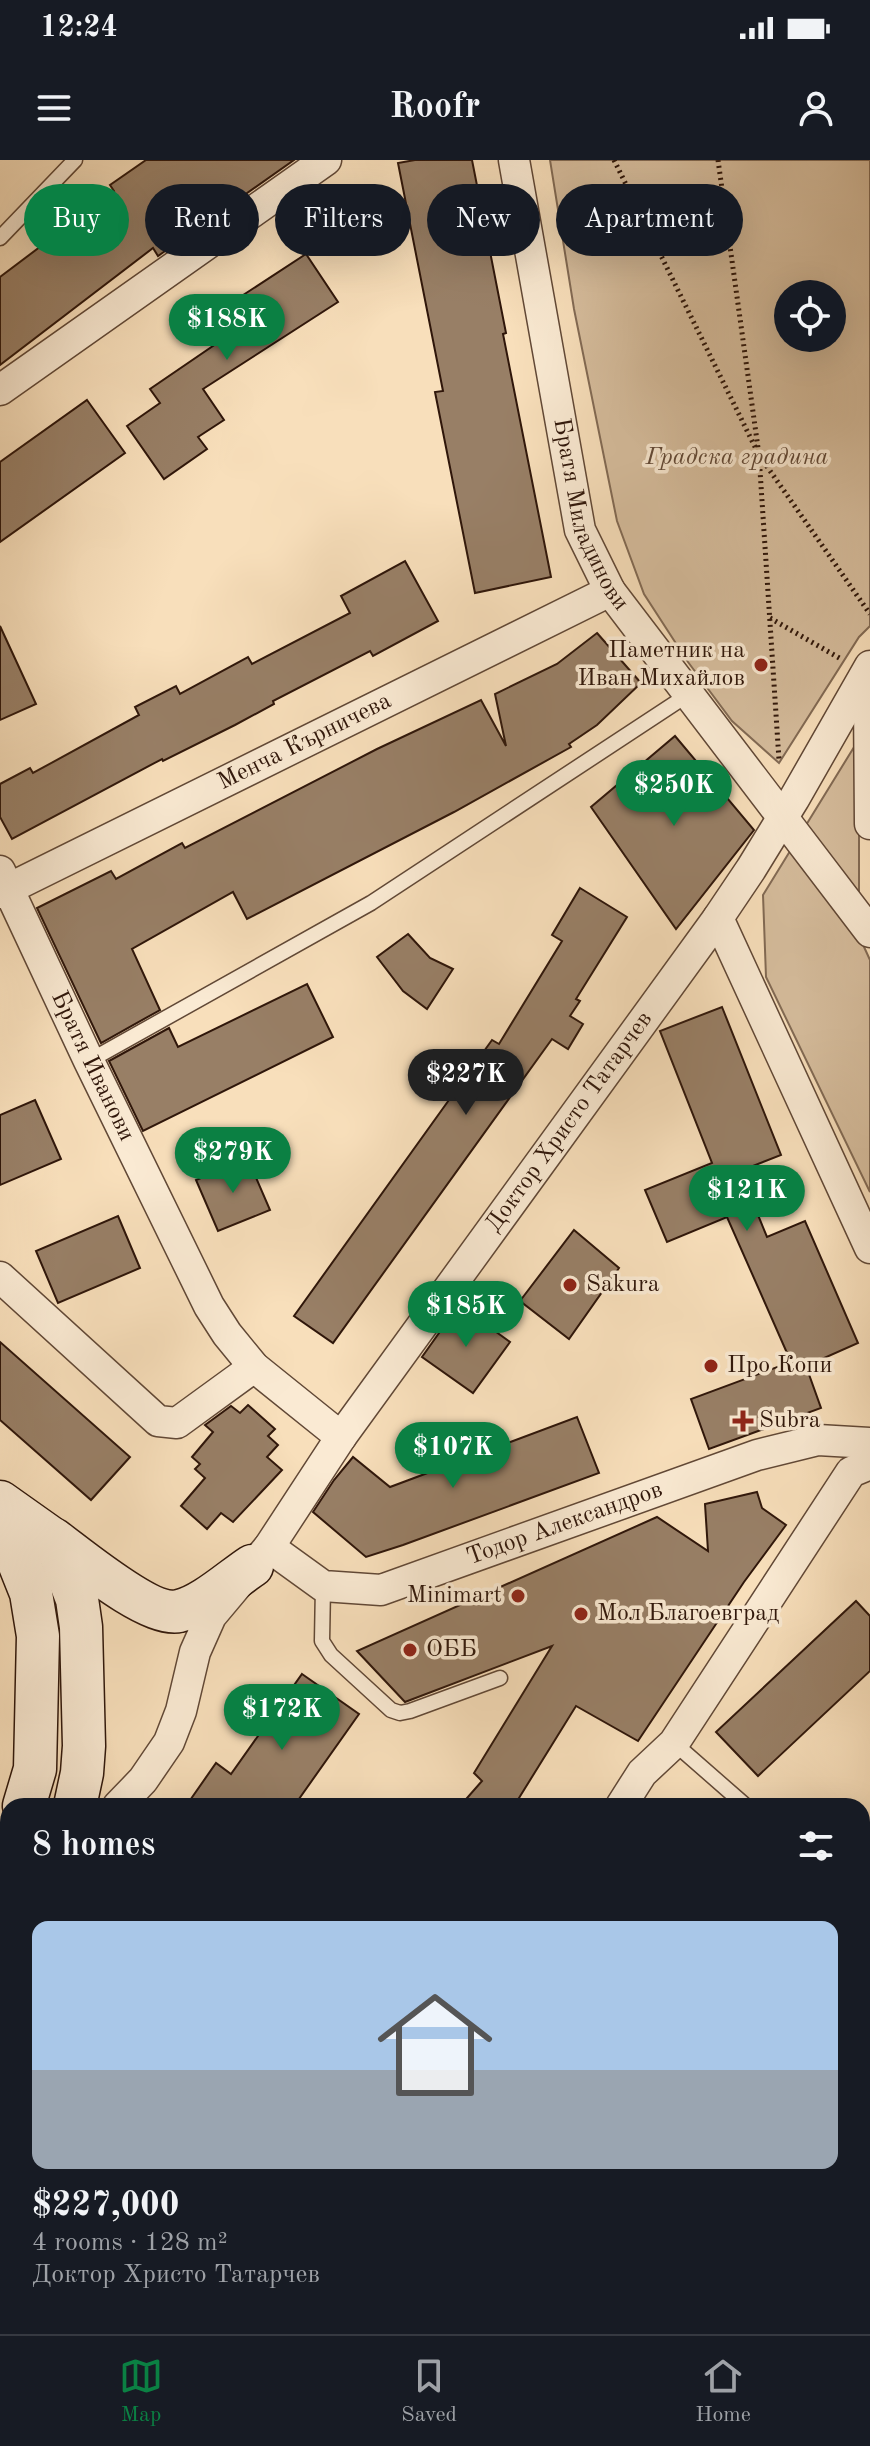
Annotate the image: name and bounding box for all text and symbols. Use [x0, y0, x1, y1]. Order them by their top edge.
text: 12:24 [40, 13, 118, 43]
icon: menu [32, 86, 76, 130]
icon: person [794, 86, 838, 130]
text: Roofr [390, 90, 480, 126]
chip: Buy [24, 184, 129, 256]
chip: Rent [145, 184, 259, 256]
chip: Filters [275, 184, 411, 256]
chip: New [427, 184, 540, 256]
chip: Apartment [556, 184, 743, 256]
map controls [774, 280, 846, 352]
button: locate [774, 280, 846, 352]
pin: $188K [171, 294, 283, 362]
text: $188K [187, 307, 267, 333]
street label: Братя Миладинови [548, 416, 633, 616]
park label: Градска градина [645, 446, 829, 470]
place label: Паметник на Иван Михайлов [577, 639, 745, 691]
marker: Паметник на Иван Михайлов [752, 656, 770, 674]
street label: Менча Кърничева [214, 689, 395, 795]
pin: $250K [618, 760, 730, 828]
text: $250K [634, 773, 714, 799]
street label: Братя Иванови [46, 988, 138, 1145]
street label: Доктор Христо Татарчев [482, 1008, 657, 1237]
pin: $227K [410, 1049, 522, 1117]
text: $227K [426, 1062, 506, 1088]
pin: $279K [177, 1127, 289, 1195]
text: $279K [193, 1140, 273, 1166]
pin: $121K [691, 1165, 803, 1233]
text: $121K [707, 1178, 787, 1204]
place label: Sakura [586, 1273, 660, 1297]
marker: Sakura [561, 1276, 579, 1294]
pin: $185K [410, 1281, 522, 1349]
text: $185K [426, 1294, 506, 1320]
place label: Про Копи [727, 1354, 832, 1378]
marker: Про Копи [702, 1357, 720, 1375]
place label: Subra [759, 1409, 821, 1433]
marker: Subra [734, 1412, 752, 1430]
pin: $107K [397, 1422, 509, 1490]
text: $107K [413, 1435, 493, 1461]
street label: Тодор Александров [464, 1478, 666, 1570]
place label: Minimart [407, 1584, 502, 1608]
marker: Minimart [509, 1587, 527, 1605]
place label: Мол Благоевград [597, 1602, 779, 1626]
marker: Мол Благоевград [572, 1605, 590, 1623]
place label: ОББ [426, 1638, 477, 1662]
marker: ОББ [401, 1641, 419, 1659]
pin: $172K [226, 1684, 338, 1752]
text: $172K [242, 1697, 322, 1723]
icon: filters [794, 1824, 838, 1868]
text: 8 homes [32, 1829, 155, 1863]
icon: home [363, 1973, 507, 2117]
text: $227,000 [32, 2189, 180, 2223]
text: 4 rooms · 128 m² [32, 2230, 228, 2256]
text: Доктор Христо Татарчев [32, 2262, 320, 2288]
tab: Map [119, 2354, 163, 2429]
tab: Saved [401, 2354, 457, 2429]
tab: Home [695, 2354, 751, 2429]

